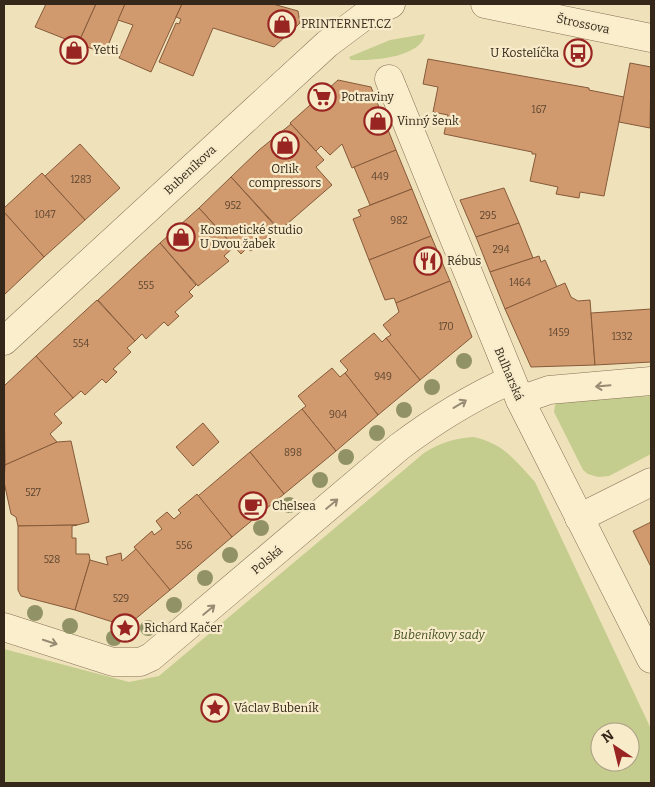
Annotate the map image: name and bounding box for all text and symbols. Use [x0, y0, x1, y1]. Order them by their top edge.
shop icon: PRINTERNET.CZ [267, 9, 297, 39]
street label: Štrossova [555, 11, 612, 37]
place label: PRINTERNET.CZ [301, 17, 391, 31]
shop icon: Yetti [59, 35, 89, 65]
bus stop icon: U Kostelíčka [563, 38, 593, 68]
place label: Yetti [93, 43, 119, 57]
place label: U Kostelíčka [490, 46, 559, 60]
supermarket icon: Potraviny [307, 82, 337, 112]
place label: Potraviny [341, 90, 394, 104]
house number: 167 [532, 104, 546, 116]
shop icon: Vinný šenk [363, 106, 393, 136]
place label: Vinný šenk [397, 114, 459, 128]
shop icon: Orlik compressors [270, 130, 300, 160]
street label: Bubeníkova [161, 142, 219, 197]
place label: Orlik compressors [249, 162, 321, 190]
house number: 449 [371, 171, 389, 183]
house number: 1283 [70, 174, 92, 186]
house number: 952 [225, 200, 241, 212]
house number: 1047 [34, 209, 56, 221]
house number: 295 [480, 210, 496, 222]
house number: 982 [390, 215, 408, 227]
shop icon: Kosmetické studio U Dvou žabek [166, 222, 196, 252]
place label: Kosmetické studio U Dvou žabek [200, 223, 303, 251]
house number: 294 [492, 244, 510, 256]
restaurant icon: Rébus [413, 246, 443, 276]
place label: Rébus [447, 254, 482, 268]
house number: 1464 [509, 277, 531, 289]
house number: 555 [138, 280, 154, 292]
house number: 170 [438, 321, 454, 333]
house number: 1459 [549, 327, 570, 339]
house number: 1332 [612, 331, 632, 343]
house number: 554 [73, 338, 89, 350]
street label: Bulharská [492, 345, 527, 403]
house number: 949 [374, 371, 392, 383]
one-way arrow [595, 381, 611, 390]
one-way arrow [453, 399, 467, 409]
house number: 904 [329, 409, 347, 421]
house number: 898 [284, 447, 302, 459]
house number: 527 [25, 487, 41, 499]
cafe icon: Chelsea [238, 491, 268, 521]
place label: Chelsea [272, 499, 316, 513]
one-way arrow [326, 499, 339, 510]
house number: 556 [176, 540, 192, 552]
street label: Polská [249, 543, 286, 577]
house number: 528 [44, 554, 60, 566]
house number: 529 [113, 593, 129, 605]
one-way arrow [202, 604, 215, 615]
place icon: Richard Kačer [110, 613, 140, 643]
place label: Richard Kačer [144, 621, 223, 635]
park label: Bubeníkovy sady [393, 628, 486, 642]
one-way arrow [42, 637, 58, 647]
place icon: Václav Bubeník [200, 693, 230, 723]
place label: Václav Bubeník [234, 701, 319, 715]
north arrow [590, 722, 640, 772]
text: N [599, 727, 617, 747]

